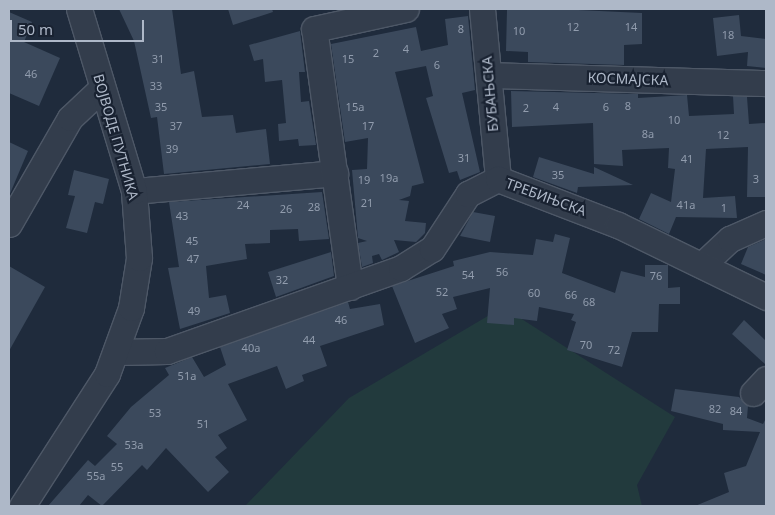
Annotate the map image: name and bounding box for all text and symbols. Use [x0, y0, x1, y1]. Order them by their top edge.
scale bar [12, 10, 146, 42]
text: 50 m [18, 19, 53, 39]
house number: 12 [567, 20, 579, 34]
house number: 14 [625, 20, 637, 34]
house number: 8 [458, 22, 464, 36]
house number: 10 [513, 24, 525, 38]
house number: 18 [722, 28, 734, 42]
house number: 4 [403, 42, 409, 56]
house number: 2 [373, 46, 379, 60]
house number: 31 [152, 52, 164, 66]
house number: 15 [342, 52, 354, 66]
street label: БУБАЊСКА [478, 56, 502, 132]
house number: 6 [434, 58, 440, 72]
house number: 46 [25, 67, 37, 81]
street label: КОСМАЈСКА [587, 69, 669, 89]
street label: ВОЈВОДЕ ПУТНИКА [90, 72, 142, 202]
house number: 33 [150, 79, 162, 93]
house number: 8 [625, 99, 631, 113]
house number: 35 [155, 100, 167, 114]
house number: 15a [346, 100, 364, 114]
house number: 4 [553, 100, 559, 114]
house number: 6 [603, 100, 609, 114]
house number: 2 [523, 101, 529, 115]
house number: 10 [668, 113, 680, 127]
house number: 37 [170, 119, 182, 133]
house number: 17 [362, 119, 374, 133]
house number: 8a [642, 127, 654, 141]
house number: 12 [717, 128, 729, 142]
house number: 39 [166, 142, 178, 156]
house number: 31 [458, 151, 470, 165]
house number: 41 [681, 152, 693, 166]
house number: 35 [552, 168, 564, 182]
house number: 19a [380, 171, 398, 185]
house number: 3 [753, 172, 759, 186]
house number: 19 [358, 173, 370, 187]
street label: ТРЕБИЊСКА [504, 175, 588, 219]
house number: 21 [361, 196, 373, 210]
house number: 24 [237, 198, 249, 212]
house number: 41a [677, 198, 695, 212]
house number: 28 [308, 200, 320, 214]
house number: 1 [721, 201, 727, 215]
house number: 26 [280, 202, 292, 216]
house number: 43 [176, 209, 188, 223]
house number: 45 [186, 234, 198, 248]
house number: 47 [187, 252, 199, 266]
house number: 56 [496, 265, 508, 279]
house number: 54 [462, 268, 474, 282]
house number: 76 [650, 269, 662, 283]
house number: 32 [276, 273, 288, 287]
house number: 52 [436, 285, 448, 299]
house number: 60 [528, 286, 540, 300]
house number: 66 [565, 288, 577, 302]
house number: 68 [583, 295, 595, 309]
house number: 49 [188, 304, 200, 318]
house number: 46 [335, 313, 347, 327]
house number: 44 [303, 333, 315, 347]
house number: 70 [580, 338, 592, 352]
house number: 40a [242, 341, 260, 355]
house number: 72 [608, 343, 620, 357]
house number: 51a [178, 369, 196, 383]
house number: 82 [709, 402, 721, 416]
house number: 84 [730, 404, 742, 418]
house number: 53 [149, 406, 161, 420]
house number: 51 [197, 417, 209, 431]
house number: 53a [125, 438, 143, 452]
house number: 55 [111, 460, 123, 474]
house number: 55a [87, 469, 105, 483]

